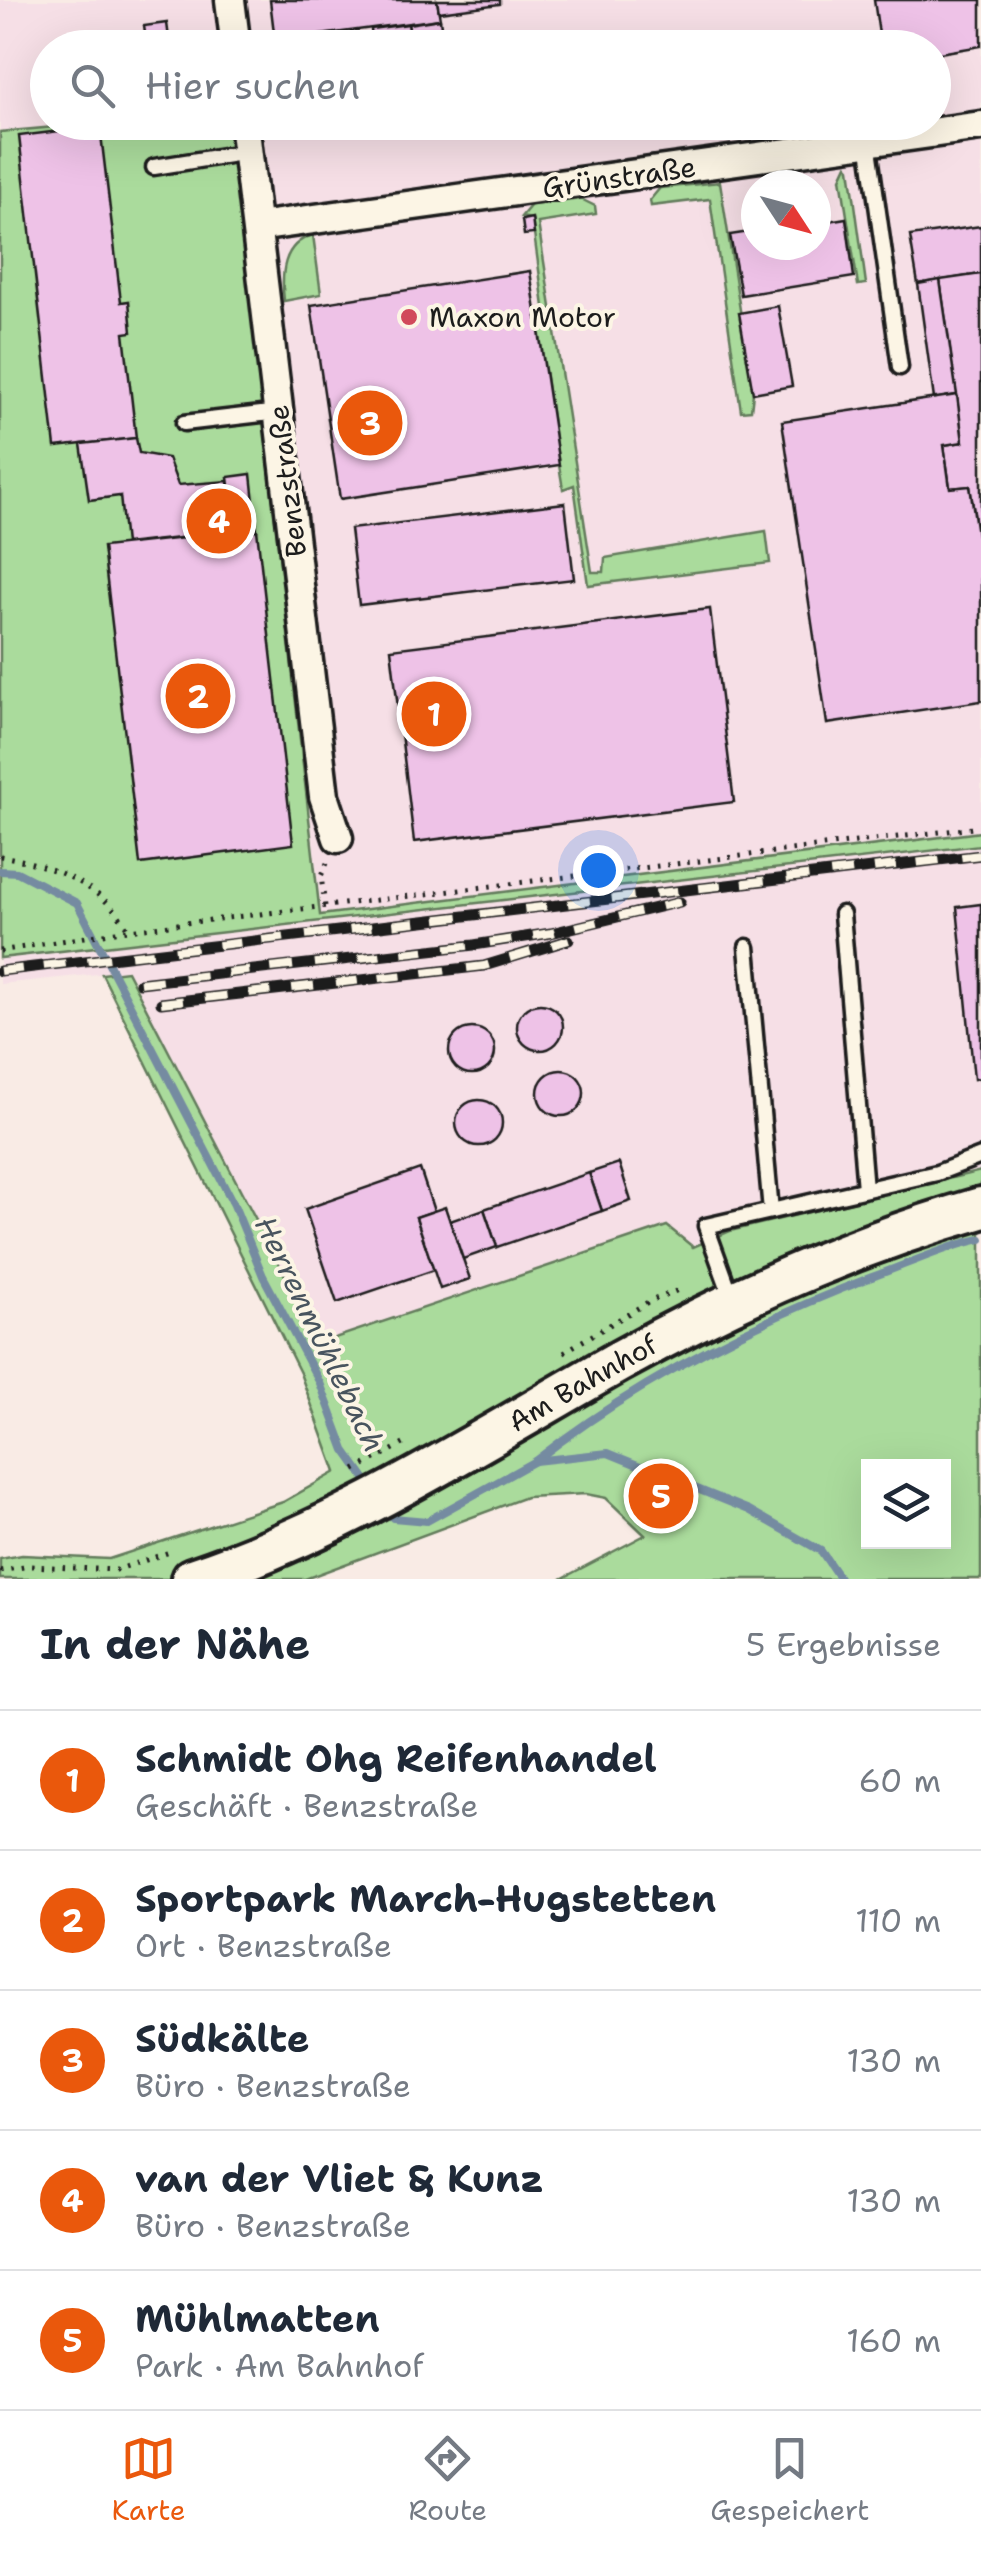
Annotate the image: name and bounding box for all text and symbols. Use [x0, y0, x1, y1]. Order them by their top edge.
search box [30, 30, 951, 140]
icon: search [65, 58, 120, 113]
text: Hier suchen [145, 60, 360, 111]
street label: Grünstraße [540, 147, 698, 207]
north arrow [741, 170, 831, 260]
place label: Maxon Motor [429, 298, 616, 336]
marker: Maxon Motor [398, 306, 420, 328]
pin: 3 [338, 386, 402, 460]
street label: Benzstraße [259, 403, 315, 559]
pin: 4 [186, 484, 252, 558]
pin: 2 [166, 658, 230, 734]
pin: 1 [402, 676, 466, 752]
your location [573, 845, 624, 896]
water label: Herrenmühlebach [245, 1209, 395, 1459]
street label: Am Bahnhof [501, 1325, 665, 1441]
pin: 5 [628, 1458, 694, 1534]
map controls [861, 1459, 951, 1549]
button: layers [861, 1459, 951, 1549]
text: In der Nähe [40, 1616, 310, 1672]
text: 5 Ergebnisse [746, 1623, 941, 1666]
text: Schmidt Ohg Reifenhandel [135, 1733, 657, 1784]
text: 1 [65, 1759, 80, 1802]
text: 60 m [859, 1759, 941, 1802]
text: Geschäft · Benzstraße [135, 1784, 478, 1827]
text: Sportpark March-Hugstetten [135, 1873, 716, 1924]
text: 2 [61, 1899, 84, 1942]
text: 110 m [855, 1899, 941, 1942]
text: Ort · Benzstraße [135, 1924, 392, 1967]
text: Südkälte [135, 2013, 310, 2064]
text: 3 [61, 2039, 84, 2082]
text: 130 m [846, 2039, 941, 2082]
text: Büro · Benzstraße [135, 2064, 411, 2107]
text: van der Vliet & Kunz [135, 2153, 544, 2204]
text: 4 [61, 2179, 84, 2222]
text: 130 m [846, 2179, 941, 2222]
text: Büro · Benzstraße [135, 2204, 411, 2247]
text: Mühlmatten [135, 2293, 380, 2344]
text: 5 [62, 2319, 83, 2362]
text: 160 m [846, 2319, 941, 2362]
text: Park · Am Bahnhof [135, 2344, 424, 2387]
tab: Karte [111, 2431, 185, 2529]
tab: Route [408, 2431, 487, 2529]
tab: Gespeichert [710, 2431, 870, 2529]

